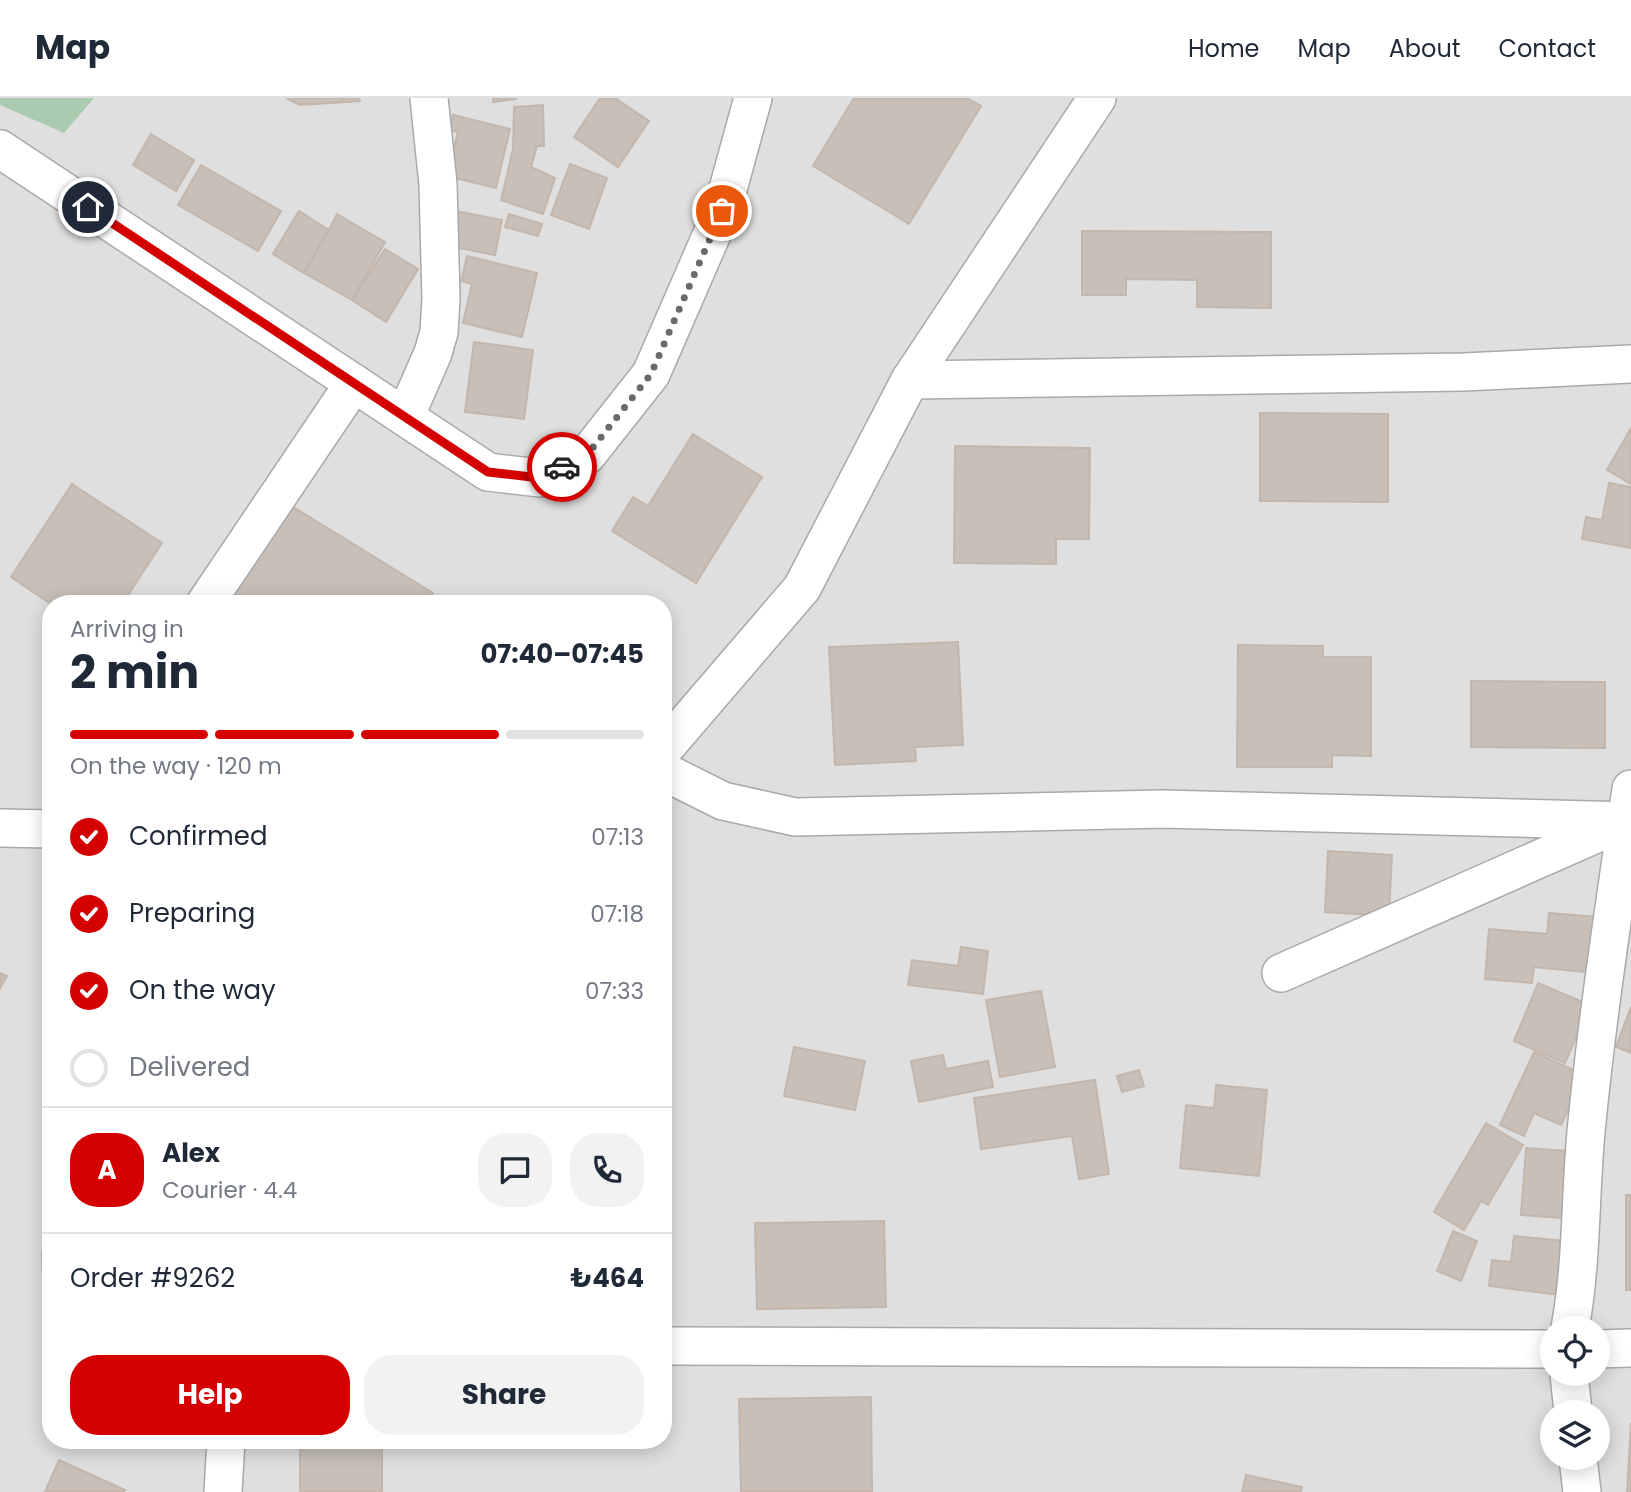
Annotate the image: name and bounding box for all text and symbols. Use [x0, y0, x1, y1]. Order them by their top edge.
text: Map [35, 24, 110, 71]
text: Home [1188, 32, 1260, 65]
text: Map [1298, 32, 1351, 65]
text: About [1389, 32, 1460, 65]
text: Contact [1498, 32, 1596, 65]
pin [58, 177, 118, 237]
pin [692, 181, 752, 241]
icon: home [69, 188, 107, 226]
icon: bag [703, 192, 741, 230]
courier [527, 432, 597, 502]
icon: car [543, 448, 581, 486]
text: Arriving in [70, 613, 184, 645]
text: 07:40–07:45 [480, 636, 644, 672]
text: 2 min [70, 640, 199, 704]
text: On the way · 120 m [70, 750, 282, 782]
icon: check [70, 818, 108, 856]
text: Confirmed [129, 818, 267, 854]
text: 07:13 [591, 821, 644, 853]
icon: check [70, 895, 108, 933]
text: Preparing [129, 895, 255, 931]
text: 07:18 [590, 898, 644, 930]
icon: check [70, 972, 108, 1010]
text: On the way [129, 972, 276, 1008]
text: 07:33 [585, 975, 644, 1007]
text: Delivered [129, 1049, 250, 1085]
button: chat [478, 1133, 552, 1207]
button: phone [570, 1133, 644, 1207]
text: Alex [162, 1135, 220, 1171]
text: A [97, 1152, 117, 1188]
text: Courier · 4.4 [162, 1174, 297, 1206]
text: Order #9262 [70, 1260, 235, 1296]
text: ₺464 [571, 1260, 644, 1296]
map controls [1540, 1316, 1610, 1470]
button: locate [1540, 1316, 1610, 1386]
button: Help [70, 1355, 350, 1435]
button: Share [364, 1355, 644, 1435]
button: layers [1540, 1400, 1610, 1470]

